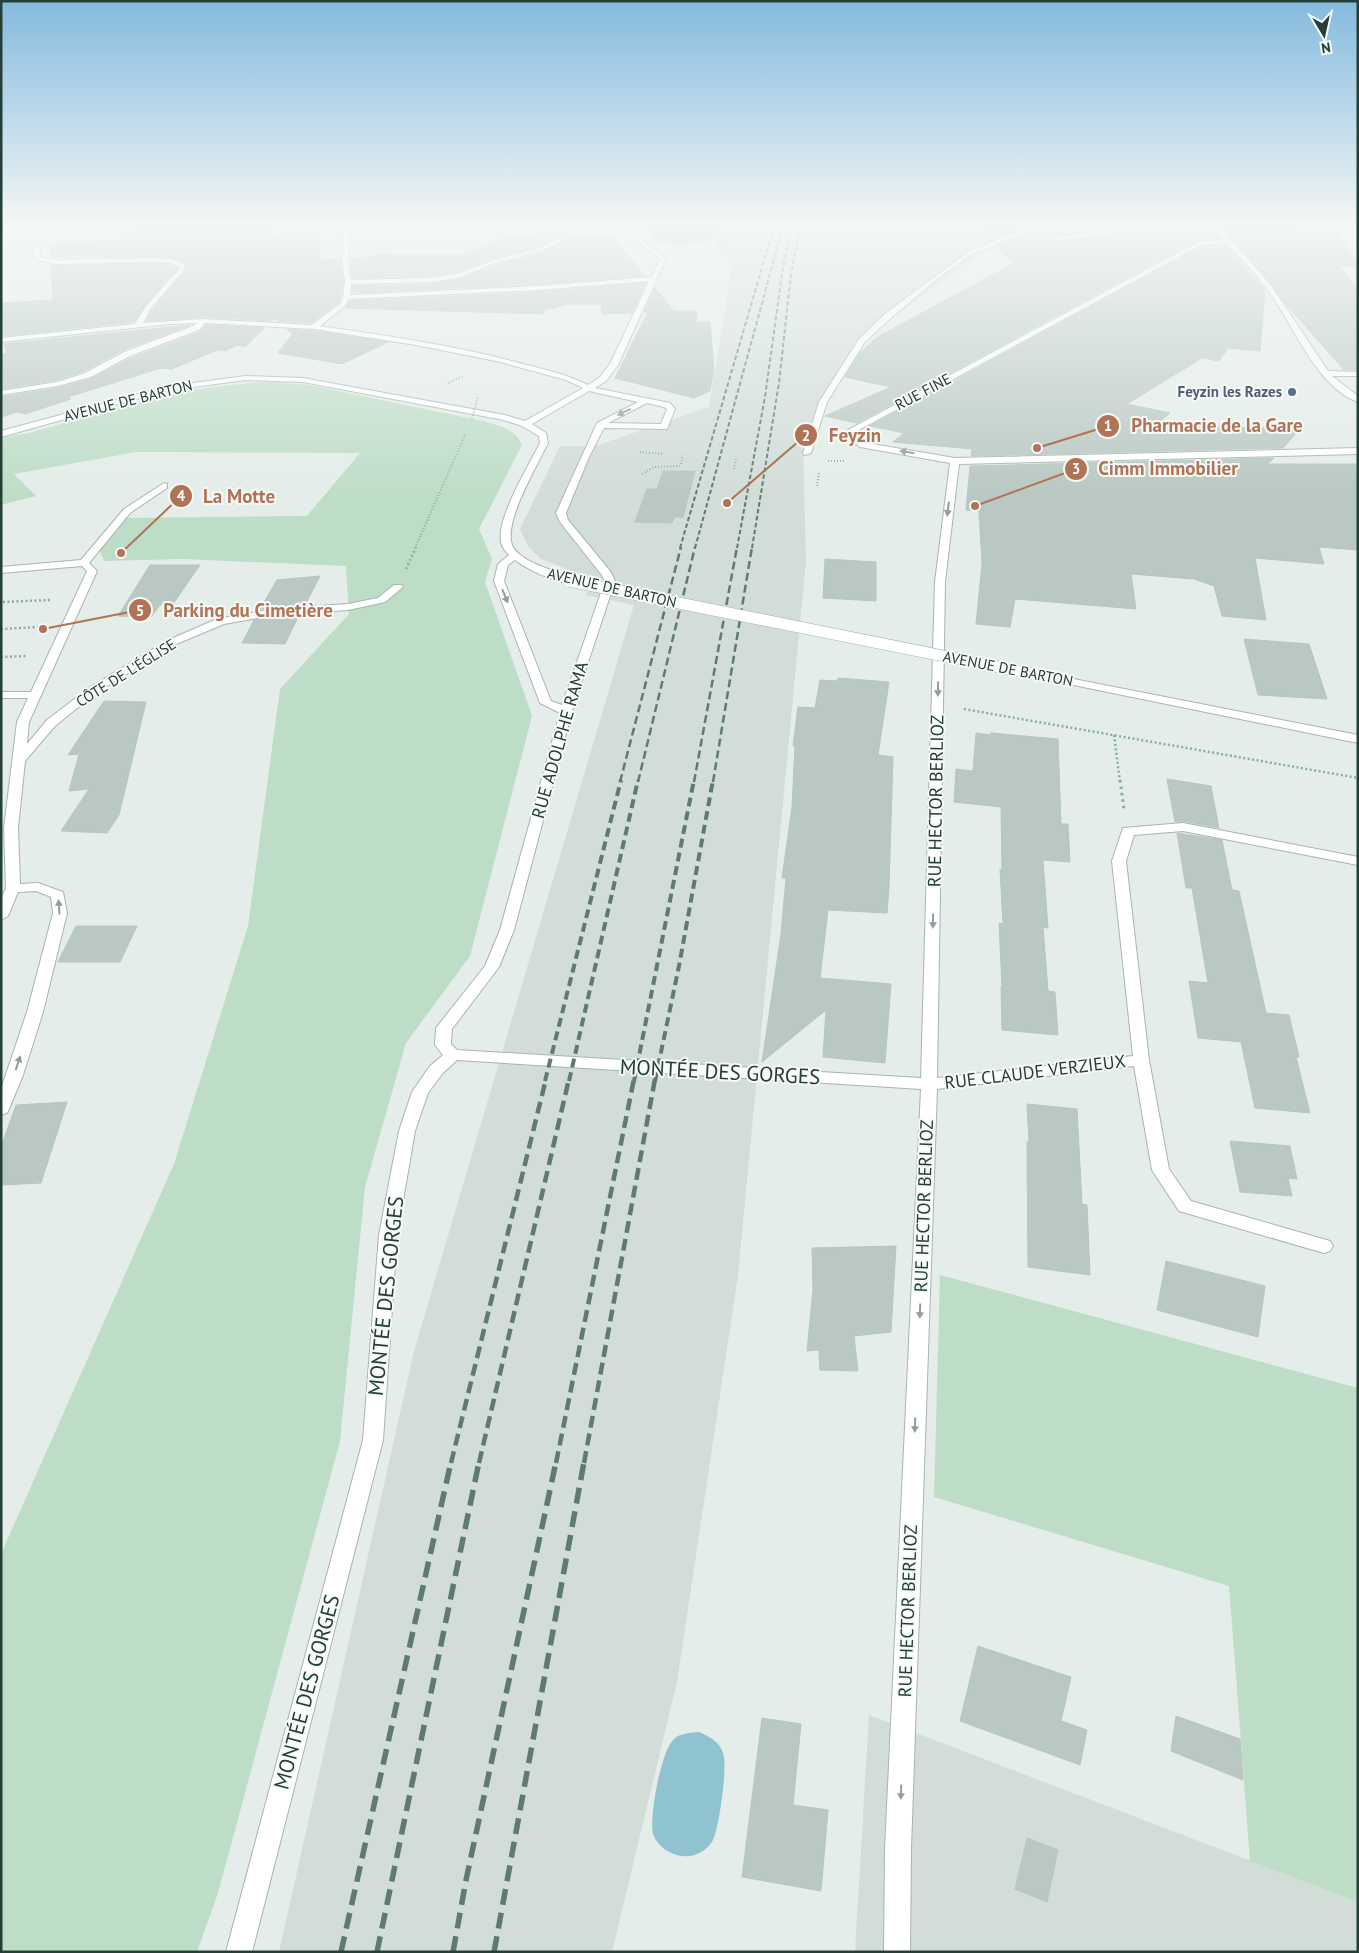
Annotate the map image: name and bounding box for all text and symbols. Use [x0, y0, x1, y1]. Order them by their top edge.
north arrow [1299, 10, 1349, 60]
text: N [1320, 38, 1332, 57]
street label: RUE FINE [891, 369, 954, 414]
street label: AVENUE DE BARTON [62, 375, 194, 426]
place label: Feyzin les Razes [1178, 382, 1282, 401]
marker: Feyzin les Razes [1286, 386, 1298, 398]
one-way arrow [616, 408, 631, 416]
callout: Pharmacie de la Gare [1096, 409, 1313, 443]
text: Pharmacie de la Gare [1131, 413, 1303, 437]
text: 1 [1104, 416, 1112, 435]
callout: Feyzin [794, 418, 891, 452]
text: Feyzin [829, 423, 881, 447]
text: 2 [802, 426, 810, 445]
one-way arrow [899, 448, 915, 456]
callout: Cimm Immobilier [1063, 452, 1248, 486]
text: Cimm Immobilier [1098, 456, 1238, 480]
text: 3 [1072, 459, 1080, 478]
callout: La Motte [168, 479, 285, 513]
text: La Motte [203, 484, 275, 508]
text: 4 [177, 486, 186, 505]
one-way arrow [944, 501, 952, 517]
street label: AVENUE DE BARTON [546, 563, 679, 612]
one-way arrow [501, 589, 509, 603]
callout: Parking du Cimetière [128, 593, 342, 627]
text: Parking du Cimetière [163, 598, 333, 622]
text: 5 [136, 601, 144, 620]
street label: CÔTE DE L'ÉGLISE [72, 634, 179, 711]
street label: AVENUE DE BARTON [942, 647, 1075, 690]
street label: RUE ADOLPHE RAMA [526, 658, 593, 821]
one-way arrow [934, 681, 942, 697]
street label: RUE HECTOR BERLIOZ [922, 714, 949, 887]
one-way arrow [55, 898, 63, 914]
one-way arrow [929, 913, 937, 929]
street label: RUE CLAUDE VERZIEUX [943, 1049, 1127, 1094]
street label: MONTÉE DES GORGES [619, 1053, 821, 1090]
one-way arrow [15, 1056, 23, 1071]
street label: RUE HECTOR BERLIOZ [909, 1119, 938, 1293]
street label: MONTÉE DES GORGES [362, 1195, 409, 1397]
one-way arrow [916, 1303, 924, 1319]
one-way arrow [911, 1417, 919, 1433]
street label: RUE HECTOR BERLIOZ [893, 1524, 922, 1698]
street label: MONTÉE DES GORGES [268, 1591, 346, 1792]
one-way arrow [896, 1784, 904, 1800]

